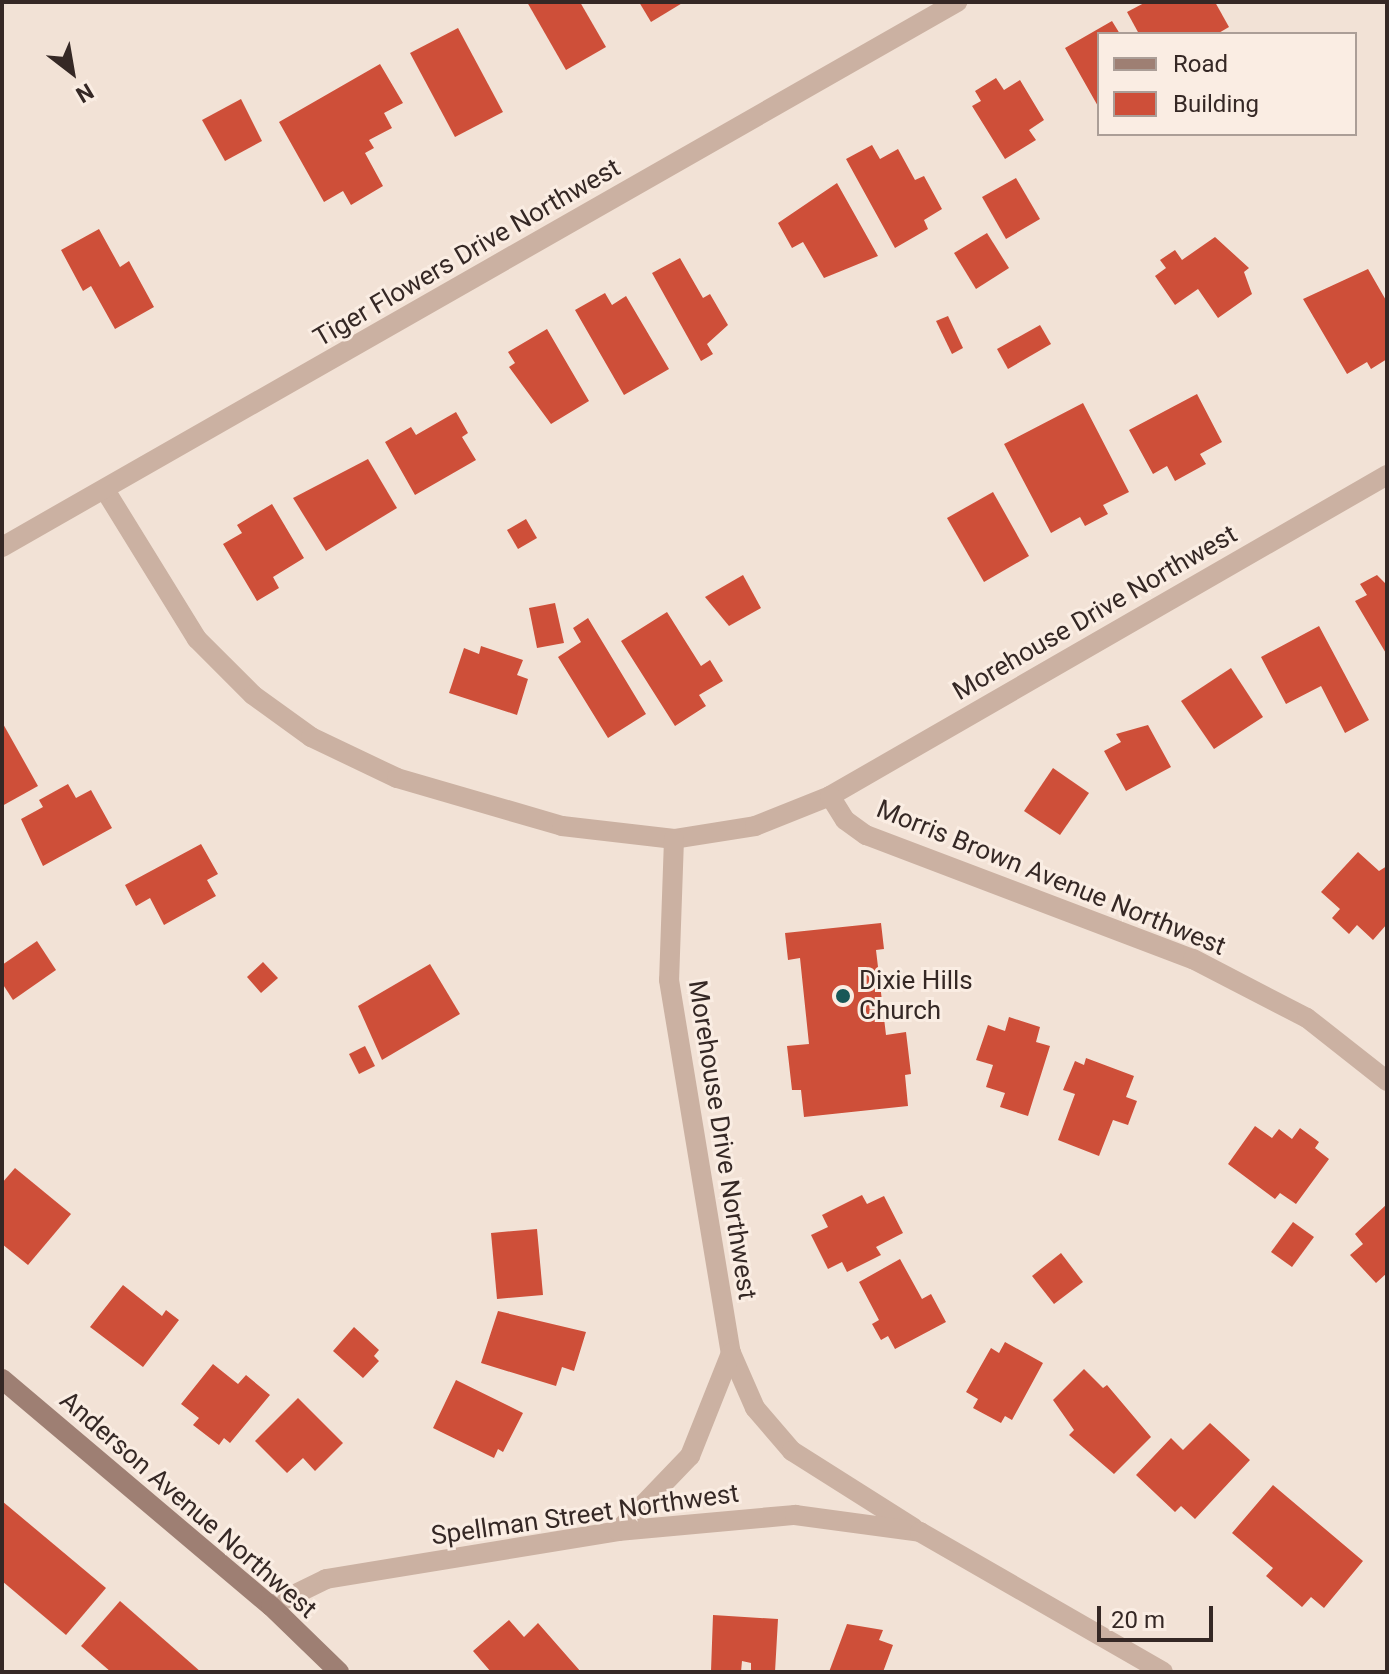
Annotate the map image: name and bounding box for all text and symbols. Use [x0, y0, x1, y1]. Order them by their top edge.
north arrow [32, 32, 112, 112]
legend [1097, 32, 1357, 136]
text: Road [1173, 50, 1228, 78]
text: N [72, 78, 98, 108]
text: Building [1173, 90, 1259, 118]
street label: Tiger Flowers Drive Northwest [308, 152, 626, 354]
street label: Morehouse Drive Northwest [947, 519, 1243, 707]
street label: Morris Brown Avenue Northwest [872, 794, 1230, 962]
place label: Dixie Hills Church [859, 965, 973, 1026]
street label: Morehouse Drive Northwest [681, 978, 763, 1302]
marker: Dixie Hills Church [834, 987, 852, 1005]
street label: Anderson Avenue Northwest [53, 1385, 323, 1625]
street label: Spellman Street Northwest [429, 1478, 741, 1552]
scale bar [1101, 1590, 1217, 1640]
text: 20 m [1111, 1606, 1165, 1634]

